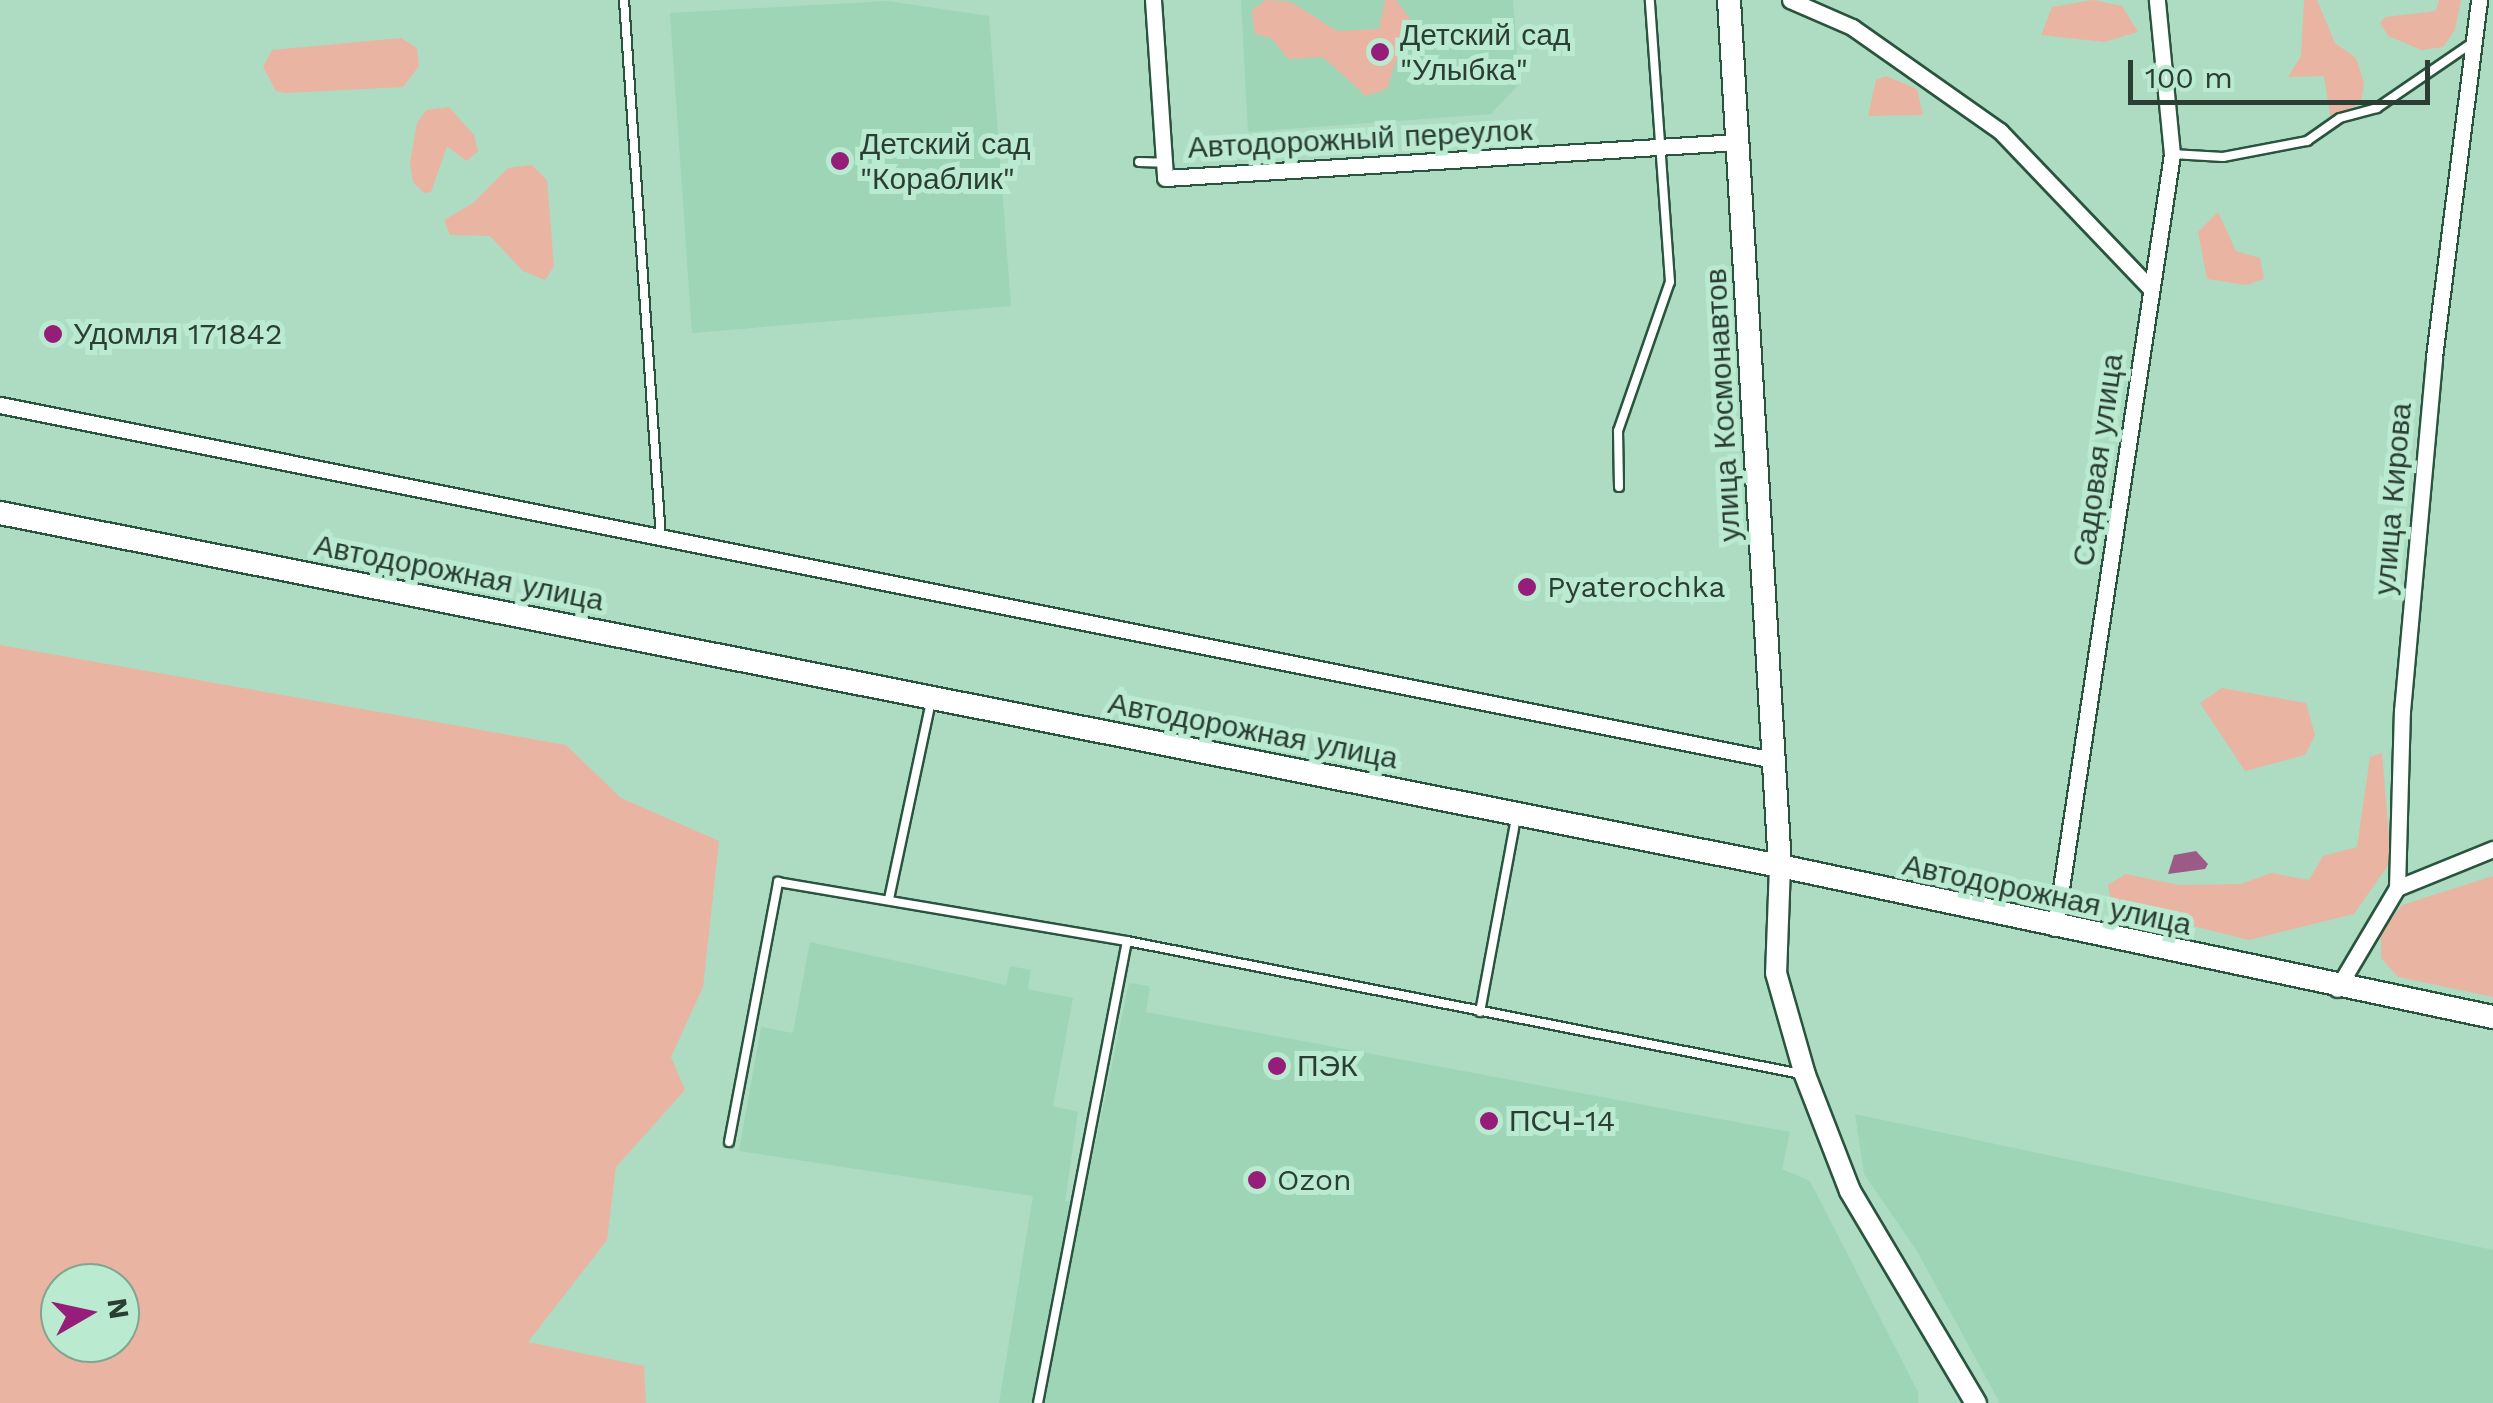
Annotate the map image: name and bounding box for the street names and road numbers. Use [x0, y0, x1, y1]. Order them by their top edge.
street label: Автодорожный переулок [1187, 112, 1533, 166]
street label: улица Космонавтов [1698, 267, 1748, 543]
street label: Садовая улица [2065, 351, 2131, 569]
street label: улица Кирова [2367, 402, 2419, 596]
street label: Автодорожная улица [311, 527, 607, 619]
street label: Автодорожная улица [1105, 685, 1401, 777]
street label: Автодорожная улица [1899, 847, 2195, 943]

